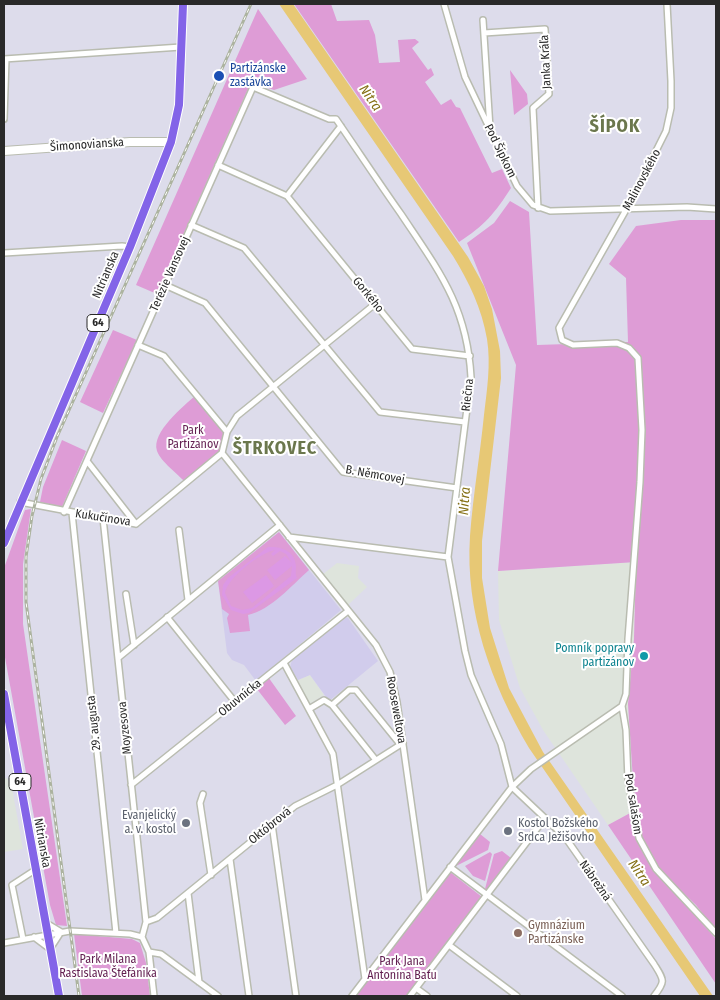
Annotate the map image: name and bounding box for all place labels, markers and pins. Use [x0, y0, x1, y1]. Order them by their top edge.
place label: Partizánske zastávka [230, 62, 286, 90]
marker: Partizánske zastávka [212, 69, 226, 83]
place label: Pomník popravy partizánov [555, 642, 634, 670]
marker: Pomník popravy partizánov [638, 650, 650, 662]
place label: Evanjelický a. v. kostol [122, 809, 176, 837]
marker: Evanjelický a. v. kostol [180, 817, 192, 829]
place label: Kostol Božského Srdca Ježišovho [518, 817, 598, 845]
marker: Kostol Božského Srdca Ježišovho [502, 825, 514, 837]
place label: Gymnázium Partizánske [528, 919, 585, 947]
marker: Gymnázium Partizánske [512, 927, 524, 939]

